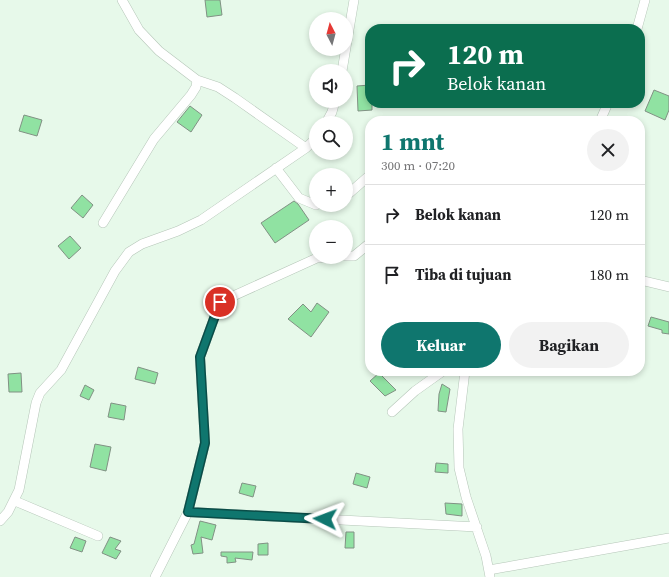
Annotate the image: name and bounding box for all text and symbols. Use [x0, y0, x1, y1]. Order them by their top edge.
north arrow [309, 12, 353, 56]
map controls [309, 12, 353, 264]
text: 120 m [447, 35, 524, 73]
icon: right [381, 40, 433, 92]
button: sound [309, 64, 353, 108]
text: Belok kanan [447, 71, 546, 96]
button: search [309, 116, 353, 160]
text: 1 mnt [381, 125, 444, 158]
button: close [587, 129, 629, 171]
text: 300 m · 07:20 [381, 157, 455, 174]
button: + [309, 168, 353, 212]
icon: right [381, 204, 403, 226]
text: Belok kanan [415, 204, 501, 225]
text: 120 m [589, 204, 629, 225]
button: − [309, 220, 353, 264]
icon: arrive [381, 264, 403, 286]
text: Tiba di tujuan [415, 264, 511, 285]
text: 180 m [589, 264, 629, 285]
pin [203, 285, 237, 319]
icon: arrive [209, 291, 231, 313]
button: Keluar [381, 322, 501, 368]
button: Bagikan [509, 322, 629, 368]
position arrow [304, 498, 346, 540]

